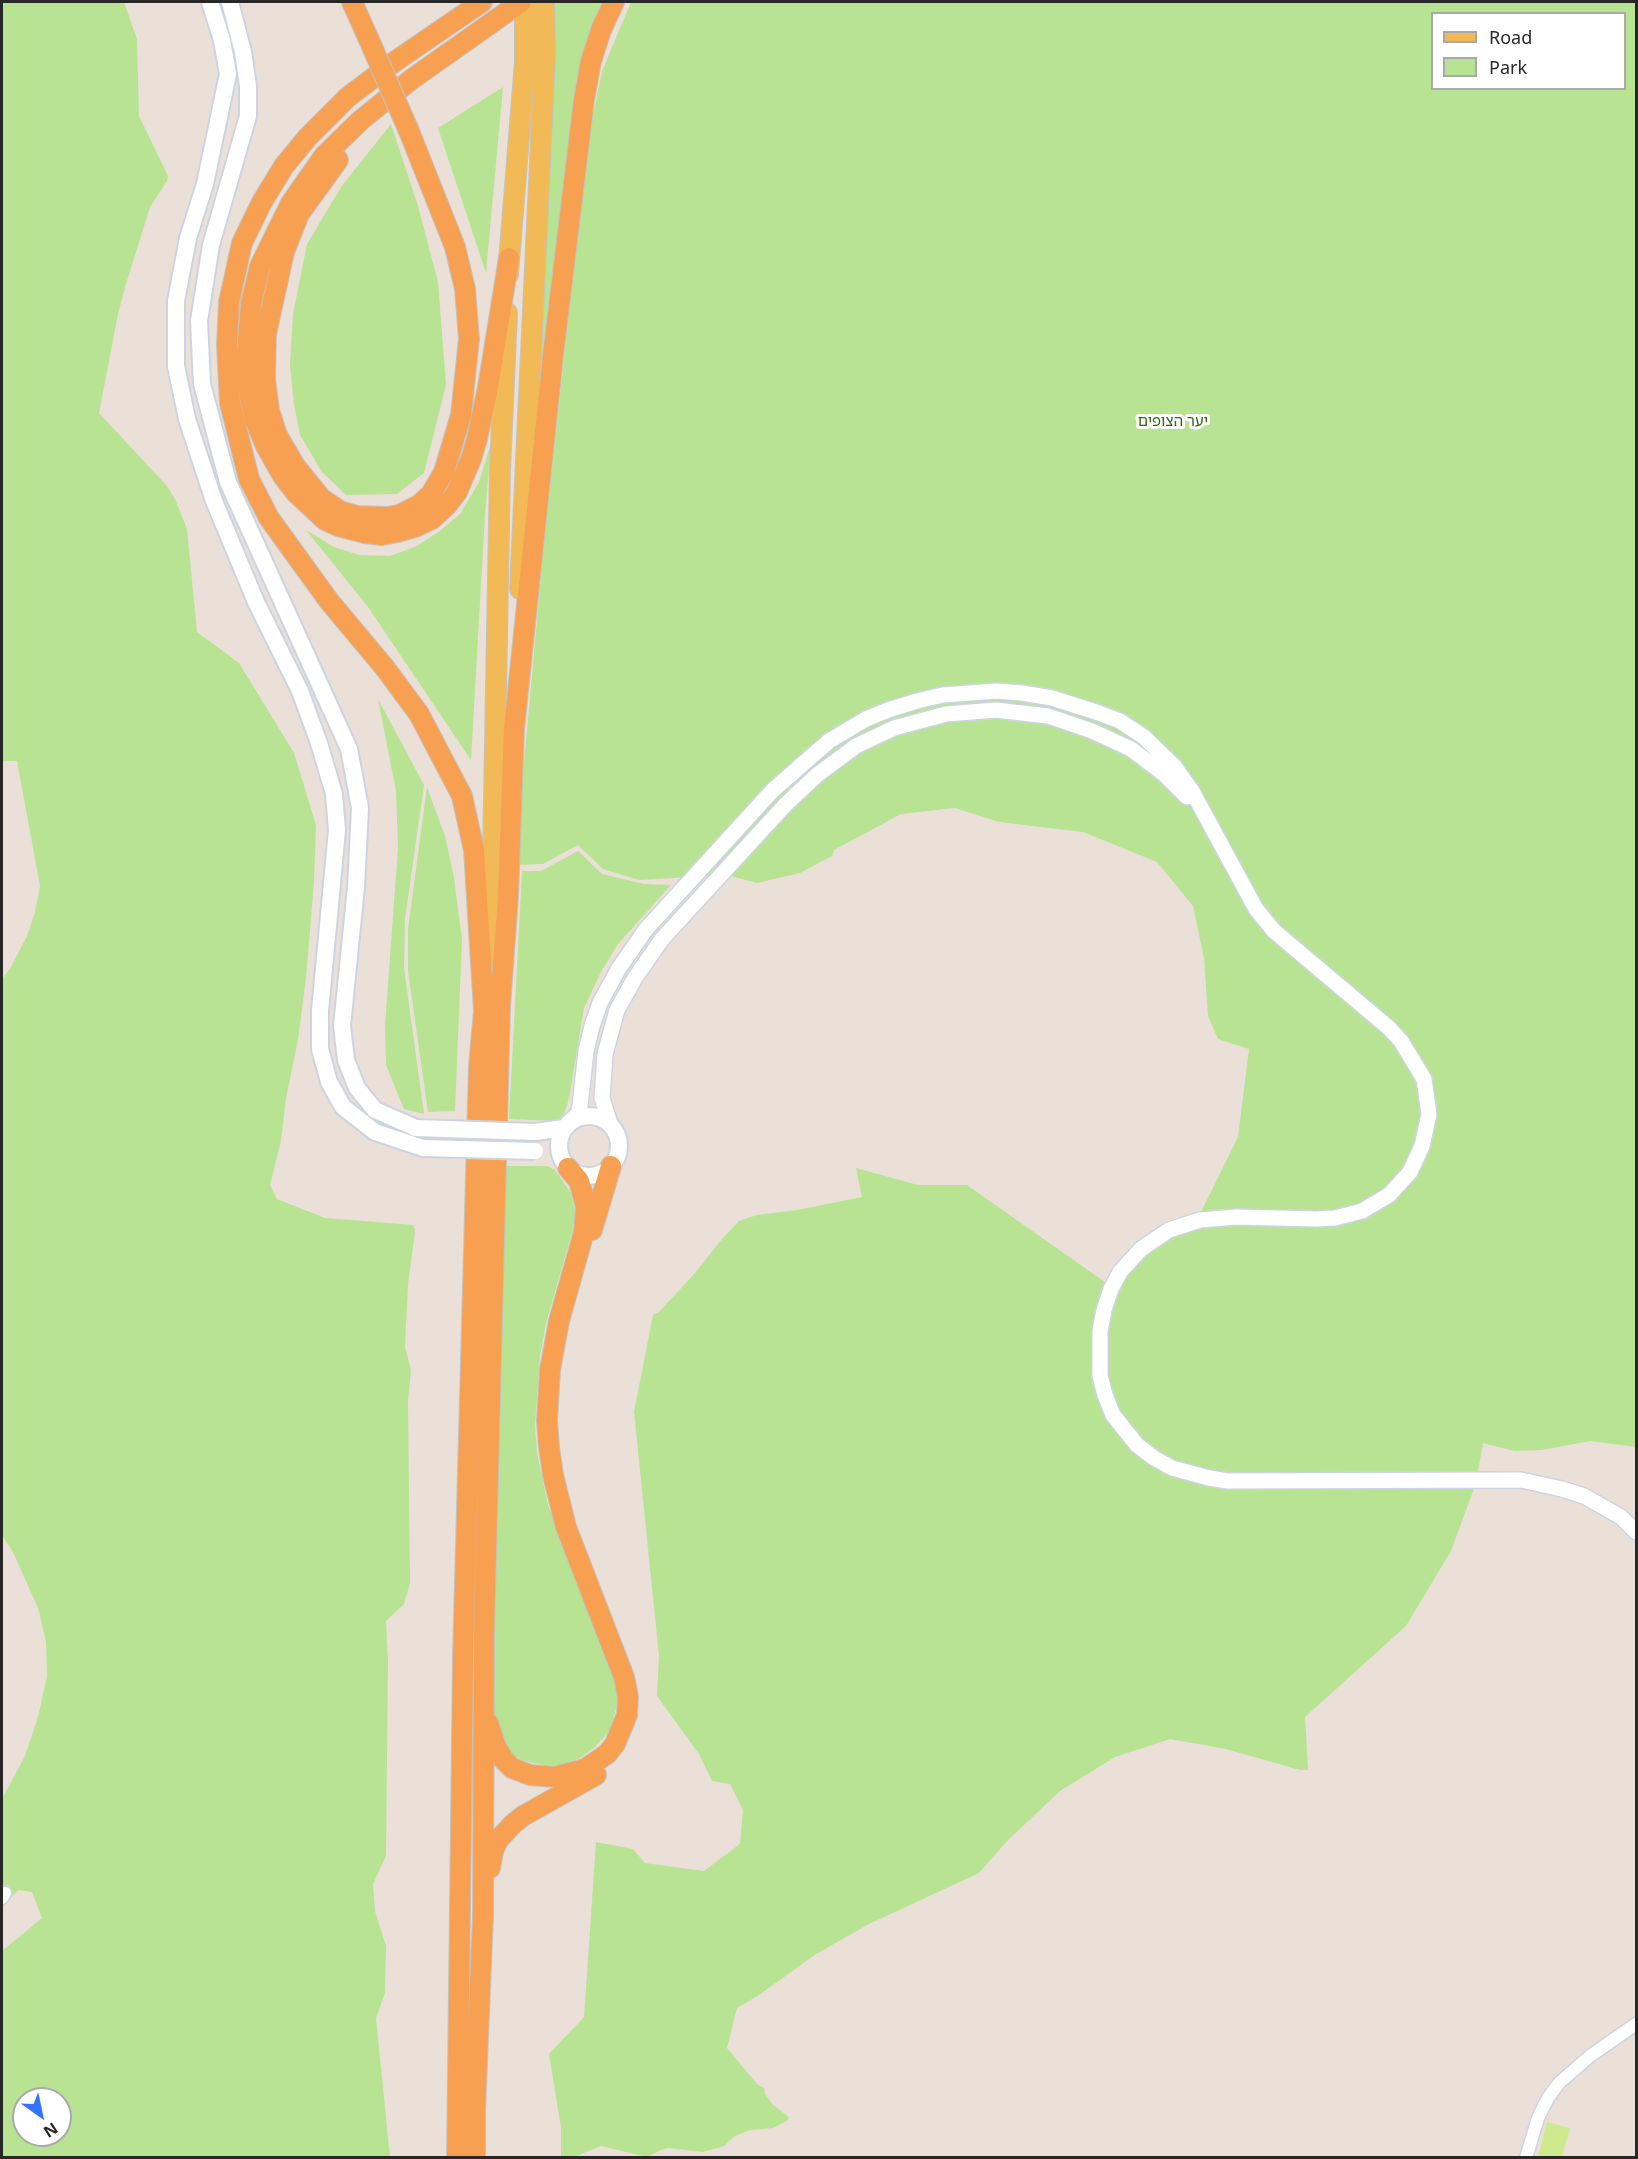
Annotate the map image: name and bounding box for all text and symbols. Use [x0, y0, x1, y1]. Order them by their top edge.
legend [1431, 12, 1626, 90]
text: Road [1489, 25, 1532, 49]
text: Park [1489, 55, 1527, 79]
park label: יער הצופים [1138, 413, 1208, 431]
north arrow [12, 2087, 72, 2147]
text: N [39, 2118, 62, 2143]

